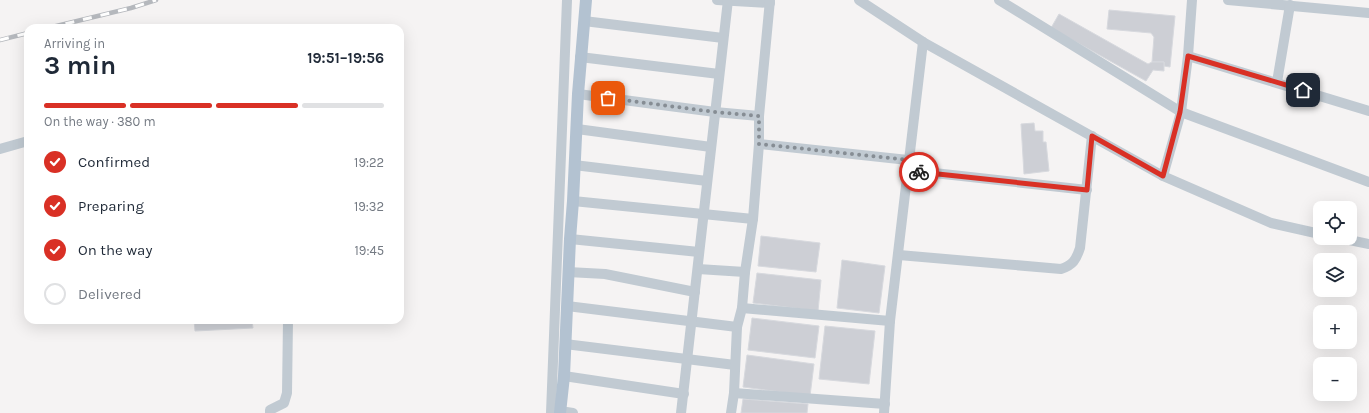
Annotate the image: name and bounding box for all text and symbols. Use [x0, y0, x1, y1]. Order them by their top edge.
text: Arriving in [44, 36, 105, 51]
text: 19:51–19:56 [307, 49, 384, 67]
text: 3 min [44, 50, 116, 81]
pin [1286, 73, 1320, 107]
icon: home [1292, 79, 1314, 101]
pin [591, 81, 625, 115]
icon: bag [597, 87, 619, 109]
text: On the way · 380 m [44, 114, 156, 129]
icon: check [44, 151, 66, 173]
courier [899, 152, 939, 192]
text: Confirmed [78, 153, 150, 171]
text: 19:22 [354, 155, 384, 170]
icon: bike [908, 161, 930, 183]
icon: check [44, 195, 66, 217]
text: Preparing [78, 197, 144, 215]
text: 19:32 [354, 199, 384, 214]
map controls [1313, 201, 1357, 401]
button: locate [1313, 201, 1357, 245]
icon: check [44, 239, 66, 261]
text: On the way [78, 241, 152, 259]
text: 19:45 [355, 243, 384, 258]
button: layers [1313, 253, 1357, 297]
text: Delivered [78, 285, 142, 303]
button: + [1313, 305, 1357, 349]
button: − [1313, 357, 1357, 401]

